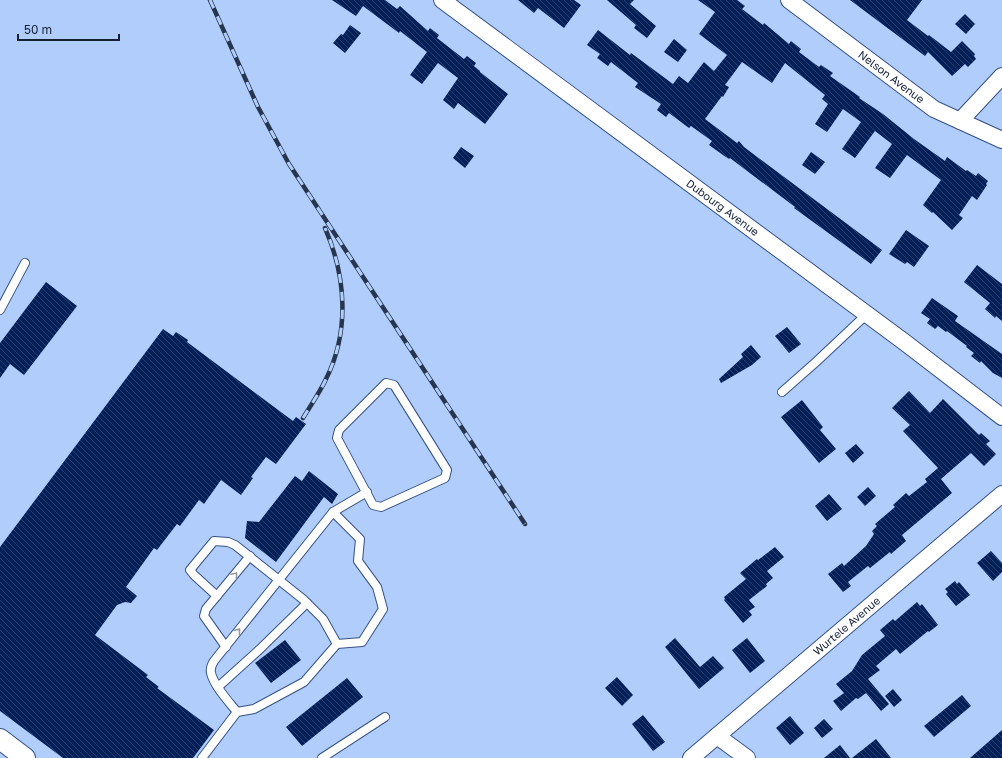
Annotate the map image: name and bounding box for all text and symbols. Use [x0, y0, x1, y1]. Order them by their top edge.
scale bar [18, 16, 119, 42]
text: 50 m [24, 22, 52, 37]
street label: Nelson Avenue [856, 48, 927, 105]
street label: Dubourg Avenue [684, 176, 762, 238]
one-way arrow [230, 572, 237, 579]
street label: Wurtele Avenue [810, 594, 882, 658]
one-way arrow [234, 628, 241, 635]

